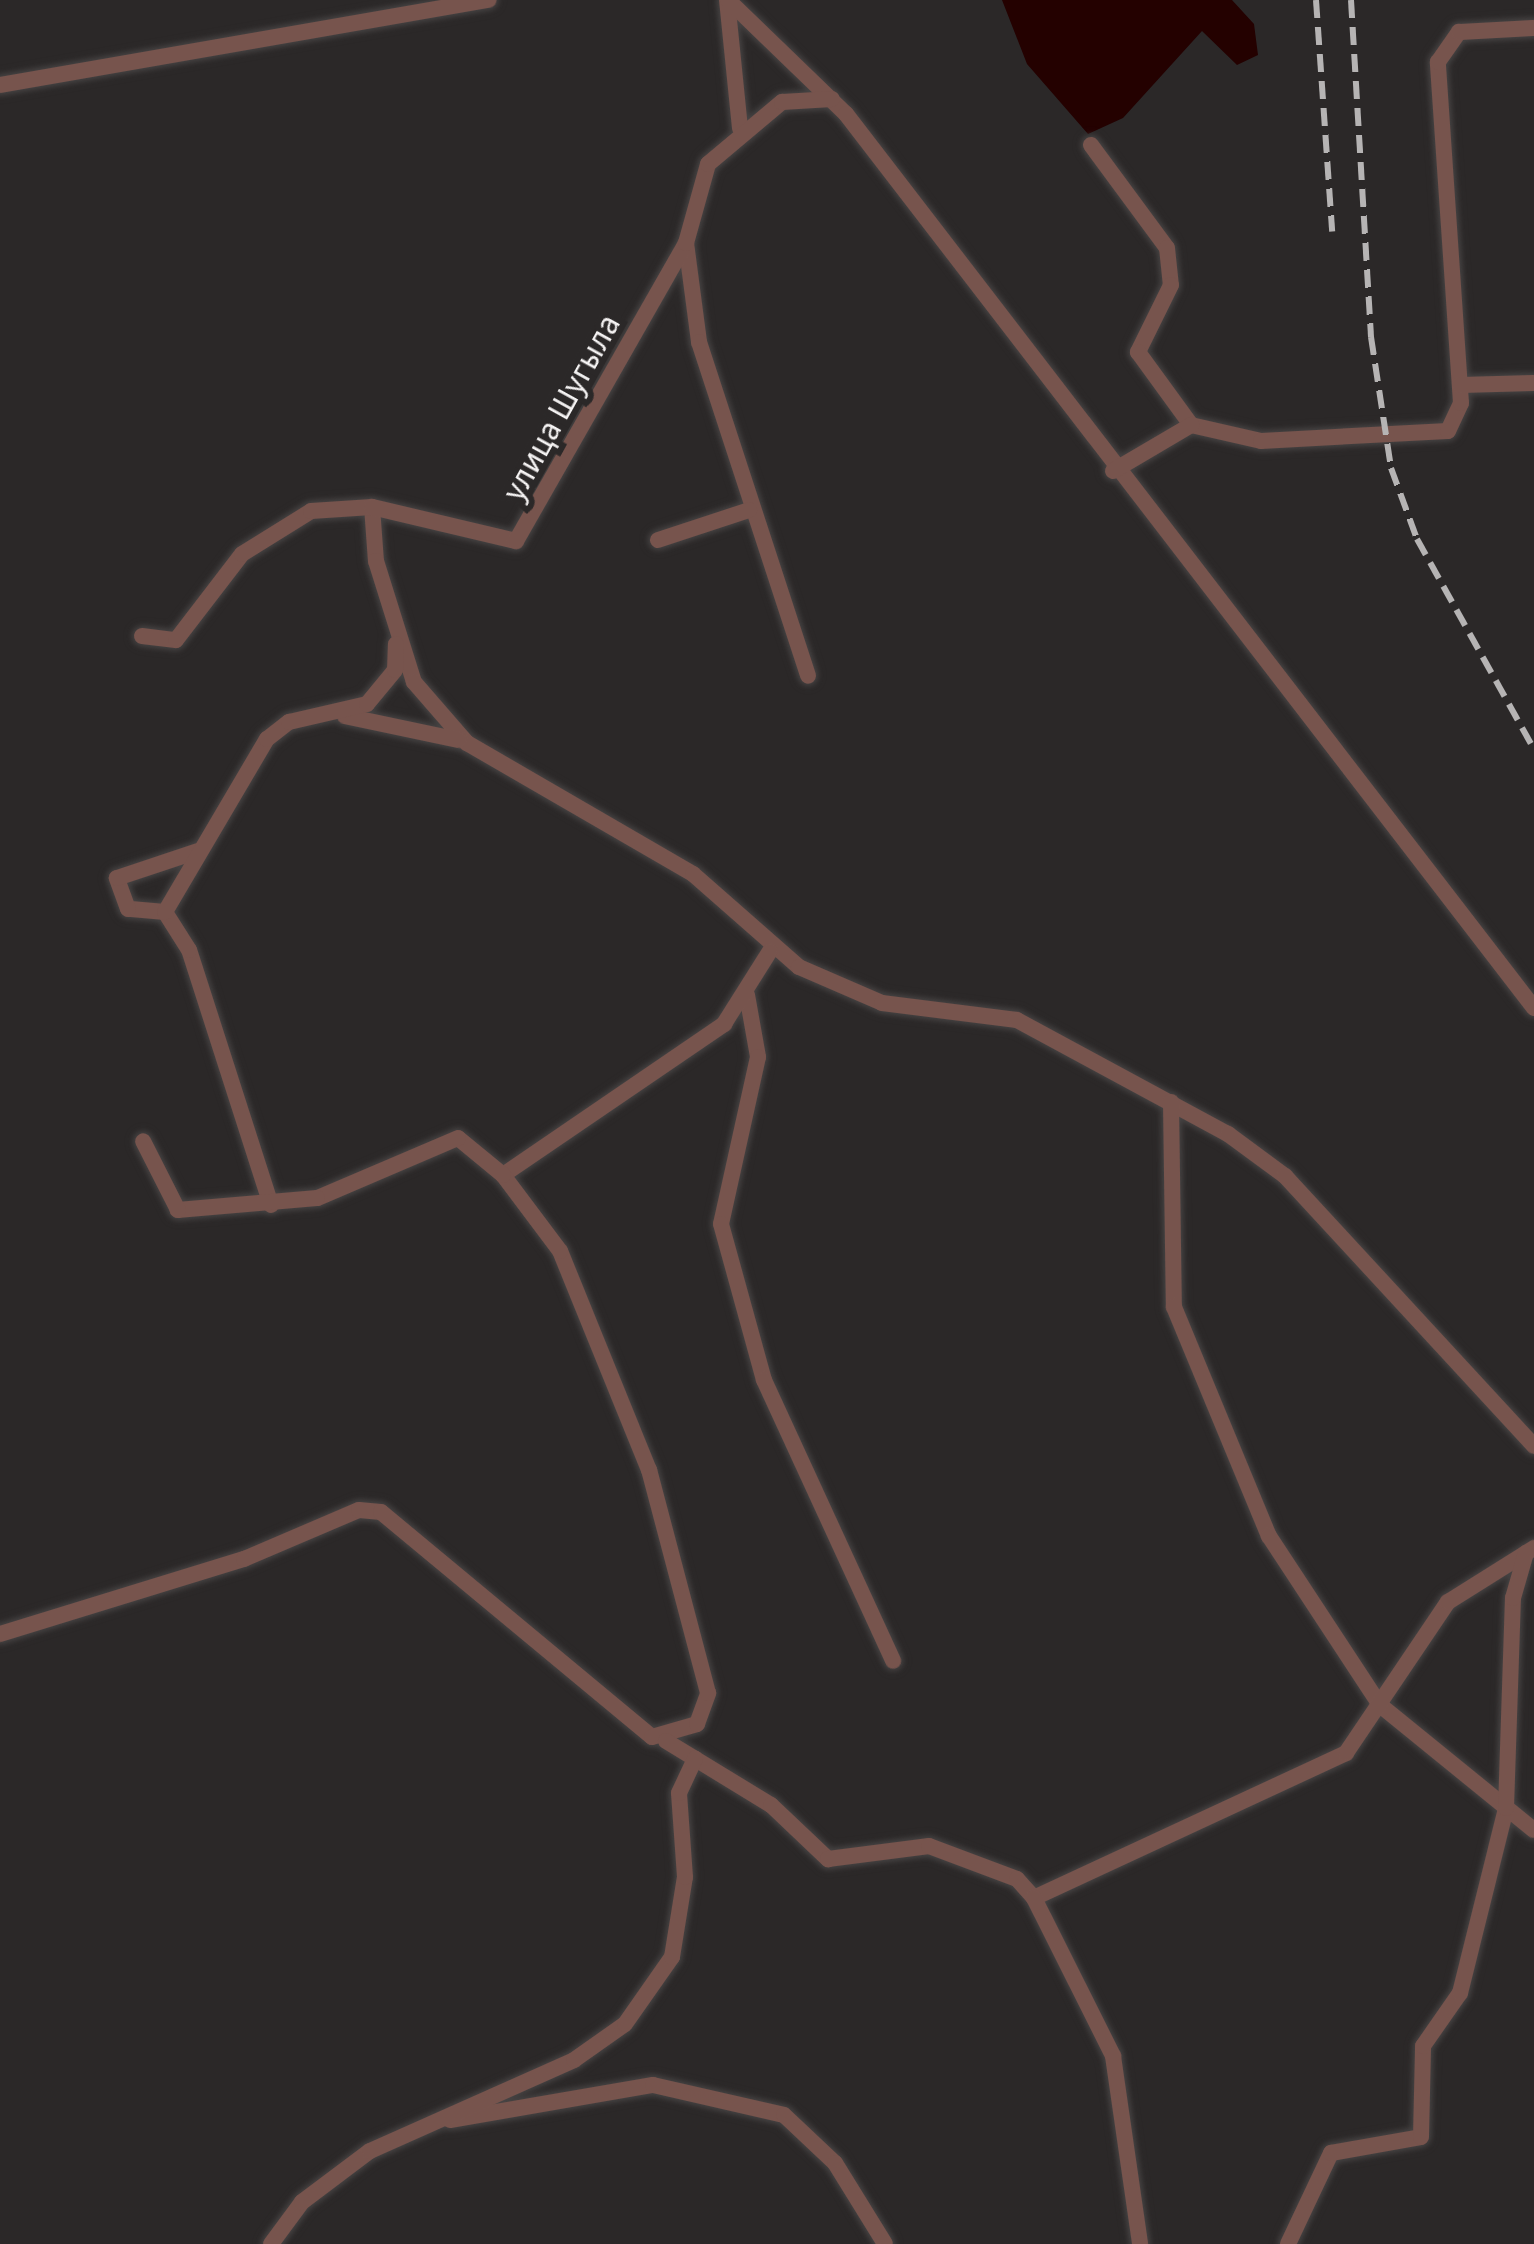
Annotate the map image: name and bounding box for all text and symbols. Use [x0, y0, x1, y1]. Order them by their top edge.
street label: улица Шугыла [494, 308, 630, 508]

